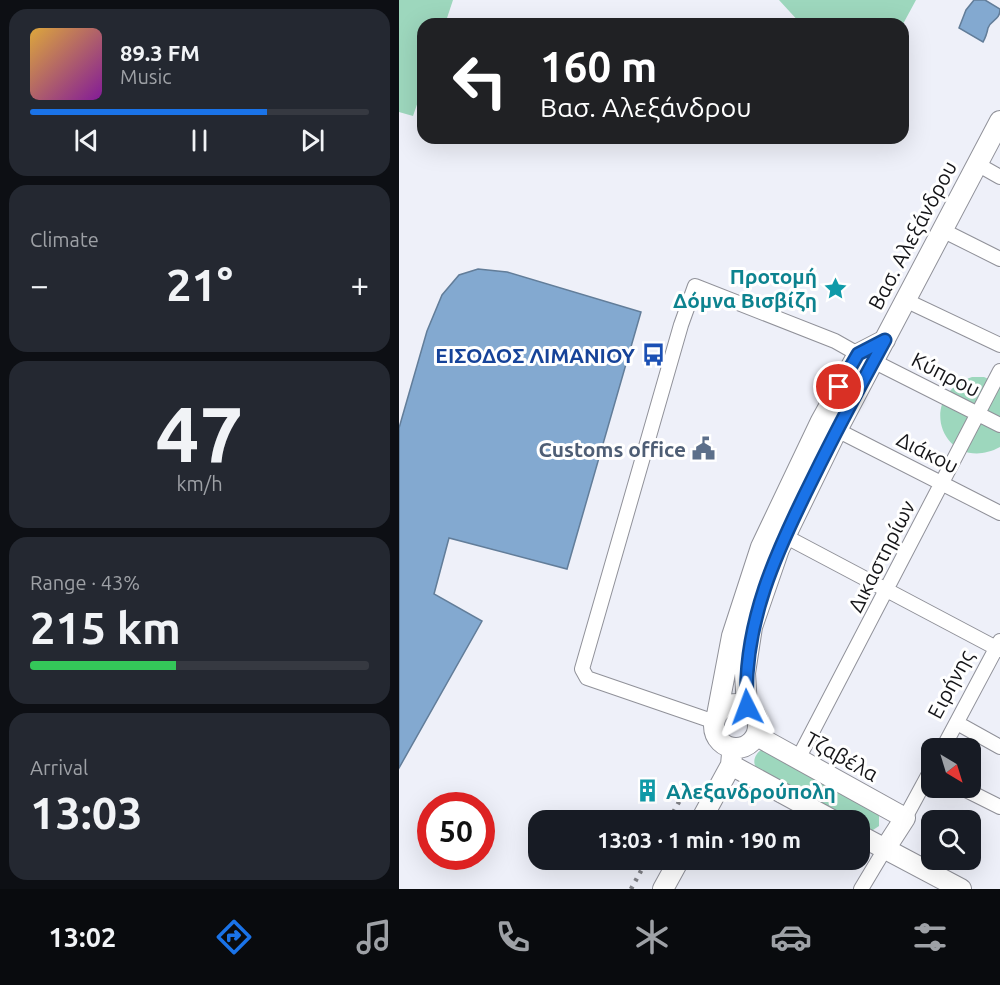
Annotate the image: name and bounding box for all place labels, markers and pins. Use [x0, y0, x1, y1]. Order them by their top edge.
place label: Προτομή Δόμνα Βισβίζη [673, 264, 817, 312]
place icon: Προτομή Δόμνα Βισβίζη [822, 275, 848, 301]
bus stop icon: ΕΙΣΟΔΟΣ ΛΙΜΑΝΙΟΥ [640, 342, 666, 368]
place label: ΕΙΣΟΔΟΣ ΛΙΜΑΝΙΟΥ [435, 343, 636, 367]
pin [813, 361, 864, 412]
public building icon: Customs office [691, 436, 717, 462]
place label: Customs office [539, 437, 686, 461]
building icon: Αλεξανδρούπολη [635, 778, 661, 804]
place label: Αλεξανδρούπολη [666, 779, 836, 803]

